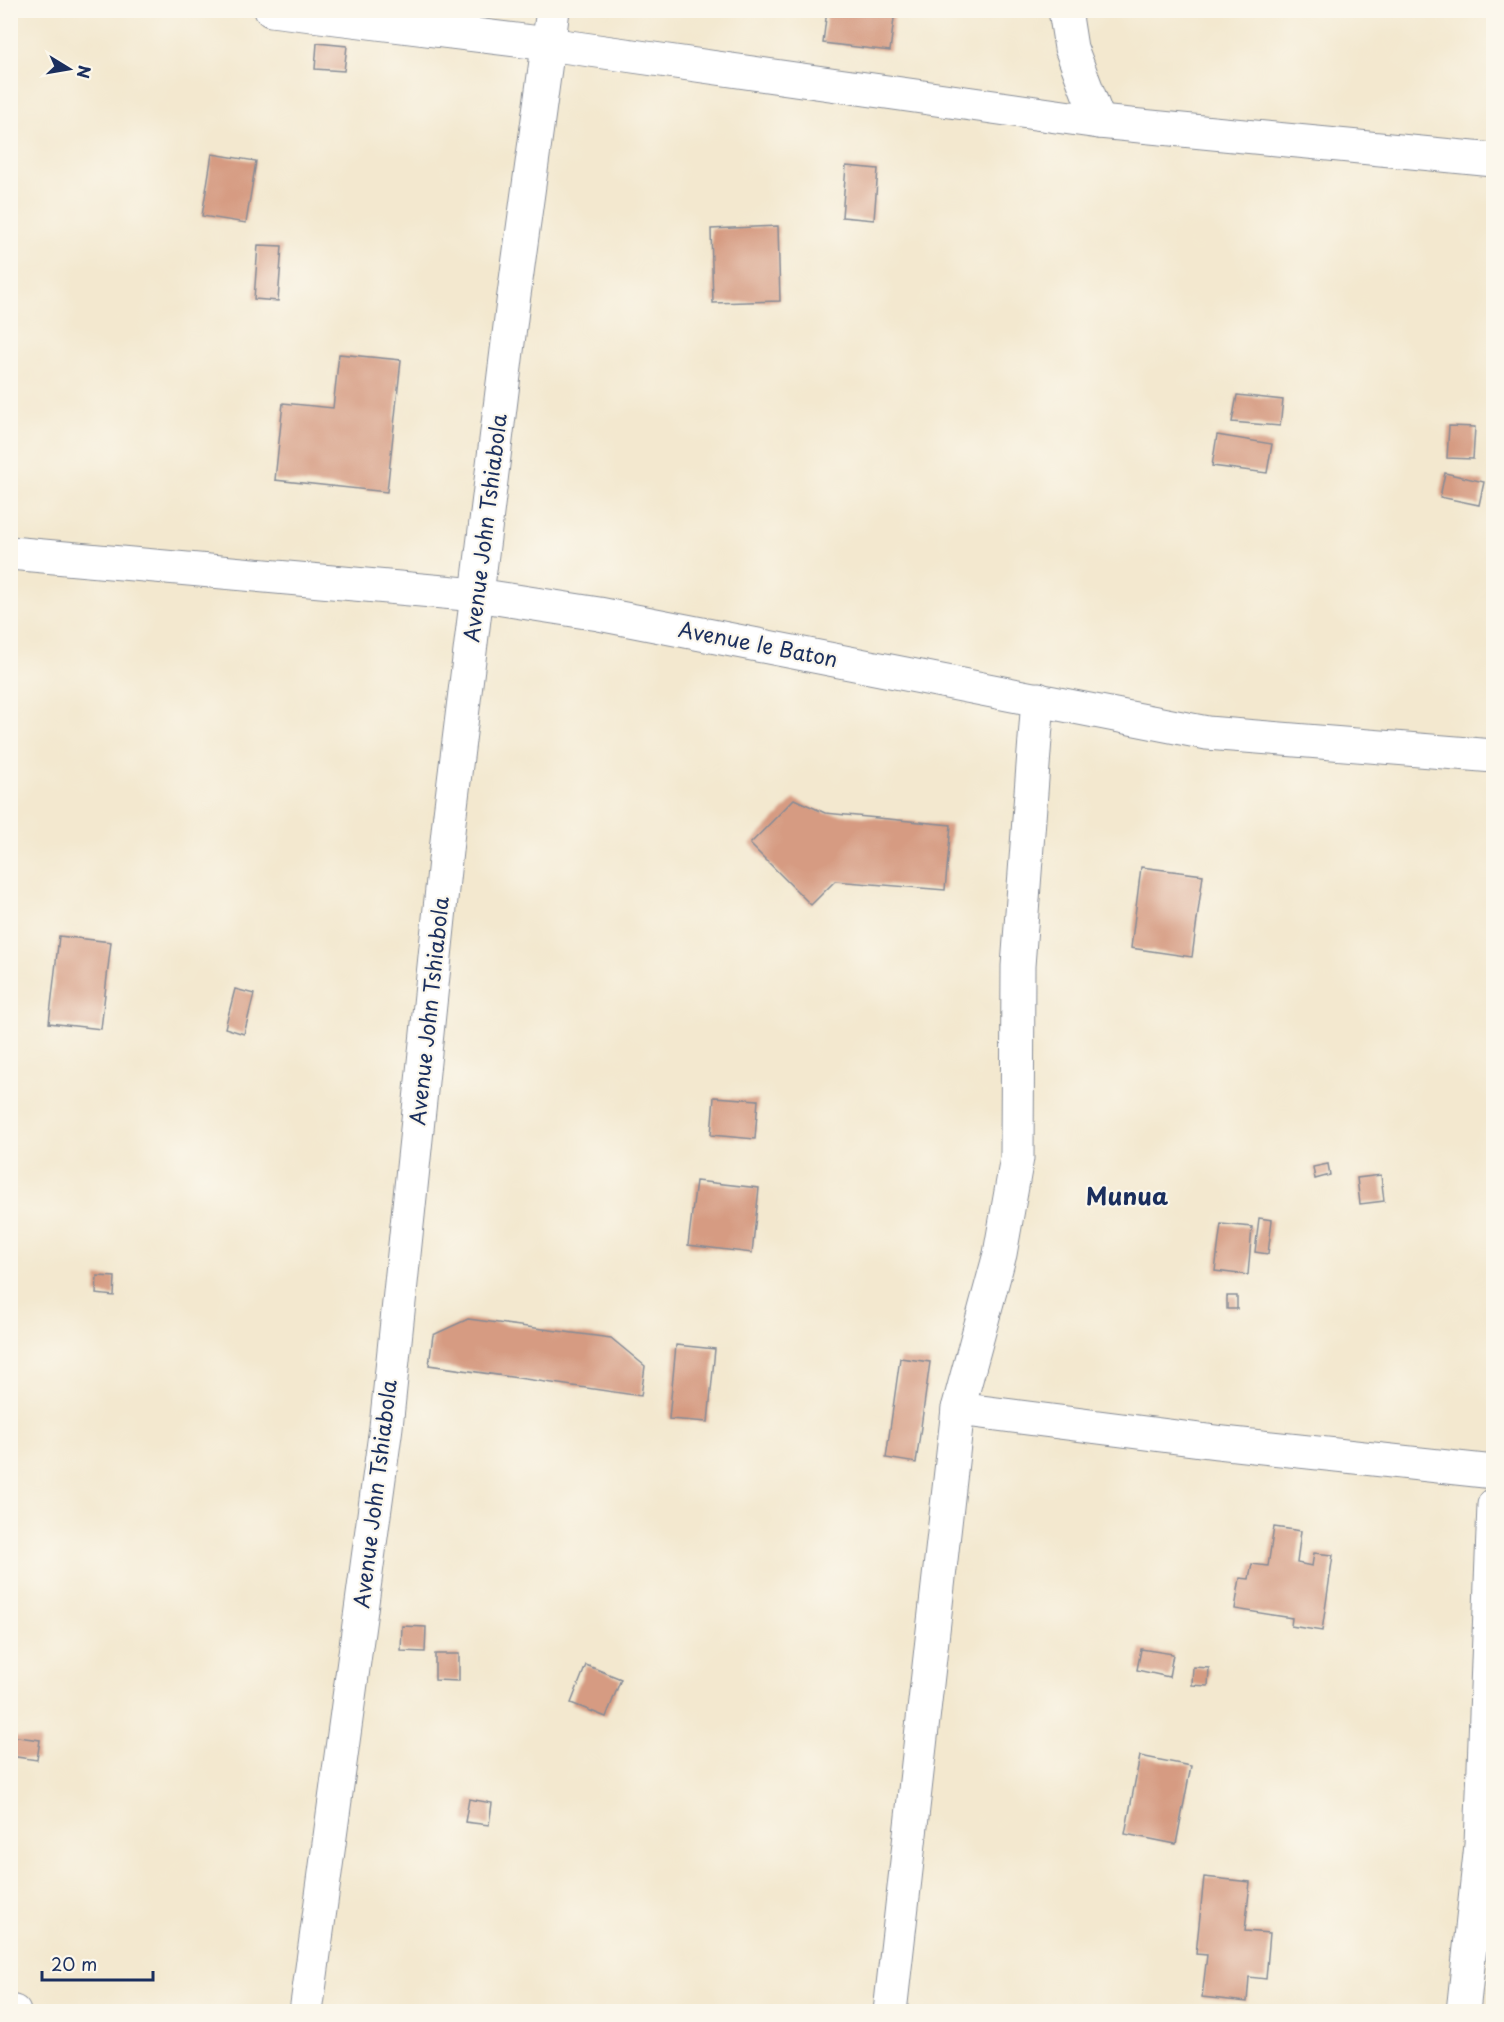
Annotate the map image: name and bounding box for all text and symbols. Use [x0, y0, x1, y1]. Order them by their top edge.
north arrow [39, 39, 99, 99]
text: N [72, 64, 98, 81]
street label: Avenue John Tshiabola [454, 412, 514, 644]
street label: Avenue le Baton [676, 612, 841, 674]
street label: Avenue John Tshiabola [400, 895, 456, 1127]
district label: Munua [1086, 1177, 1169, 1213]
street label: Avenue John Tshiabola [344, 1378, 404, 1610]
scale bar [42, 1944, 153, 1982]
text: 20 m [51, 1950, 97, 1977]

